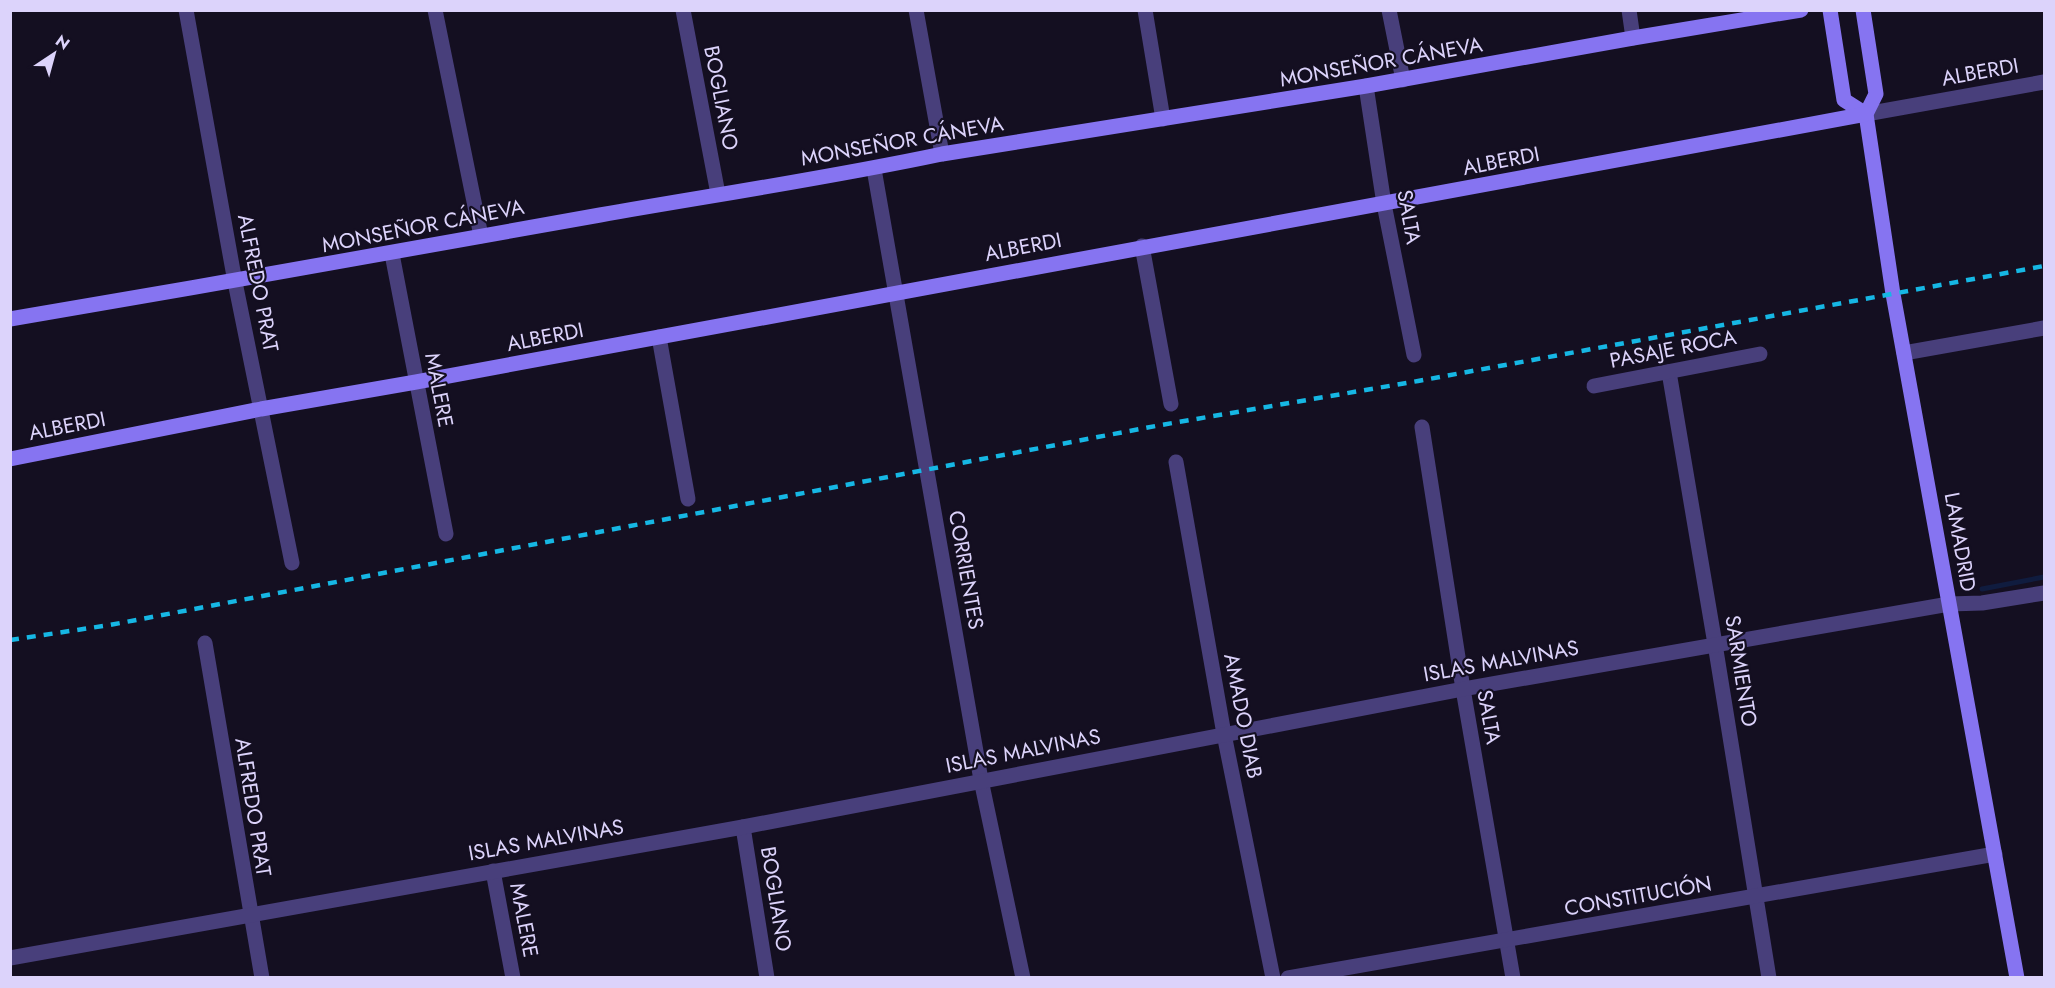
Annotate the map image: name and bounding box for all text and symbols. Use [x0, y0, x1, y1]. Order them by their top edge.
north arrow [24, 24, 84, 84]
text: N [51, 29, 74, 55]
street label: MONSEÑOR CÁNEVA [1277, 29, 1485, 95]
street label: BOGLIANO [696, 43, 746, 153]
street label: ALBERDI [1939, 50, 2021, 94]
street label: MONSEÑOR CÁNEVA [798, 108, 1006, 174]
street label: ALBERDI [1460, 139, 1542, 183]
street label: SALTA [1389, 187, 1429, 247]
street label: MONSEÑOR CÁNEVA [319, 192, 527, 260]
street label: ALFREDO PRAT [230, 212, 286, 355]
street label: ALBERDI [982, 225, 1064, 269]
street label: ALBERDI [504, 315, 586, 359]
street label: PASAJE ROCA [1607, 322, 1739, 376]
street label: MALERE [417, 350, 461, 430]
street label: ALBERDI [26, 404, 108, 448]
street label: LAMADRID [1937, 490, 1983, 594]
street label: CORRIENTES [941, 508, 991, 632]
street label: SARMIENTO [1717, 613, 1765, 729]
street label: ISLAS MALVINAS [1421, 633, 1581, 689]
street label: AMADO DIAB [1216, 651, 1270, 781]
street label: SALTA [1469, 687, 1509, 747]
street label: ISLAS MALVINAS [943, 721, 1103, 781]
street label: ALFREDO PRAT [227, 736, 279, 879]
street label: ISLAS MALVINAS [466, 812, 626, 868]
street label: BOGLIANO [753, 844, 799, 954]
street label: CONSTITUCIÓN [1562, 868, 1714, 924]
street label: MALERE [502, 880, 546, 960]

